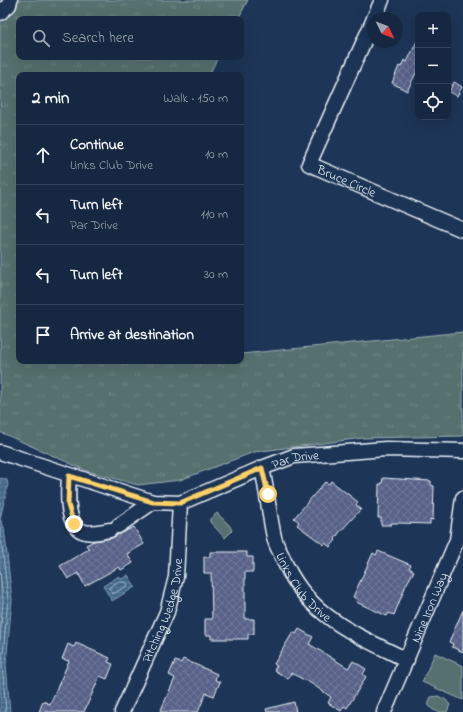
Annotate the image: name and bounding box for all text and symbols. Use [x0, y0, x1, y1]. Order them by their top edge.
north arrow [367, 12, 403, 48]
map controls [415, 12, 451, 120]
button: + [415, 12, 451, 48]
search box [16, 16, 244, 60]
icon: search [30, 27, 52, 49]
text: Search here [62, 27, 134, 49]
button: − [415, 48, 451, 84]
button: locate [415, 84, 451, 120]
text: 2 min [32, 86, 69, 111]
text: Walk · 150 m [163, 89, 228, 108]
text: Continue [70, 134, 124, 156]
icon: ahead [32, 144, 54, 166]
text: 10 m [205, 145, 228, 164]
text: Links Club Drive [70, 156, 153, 175]
street label: Bruce Circle [313, 160, 379, 203]
text: Turn left [70, 194, 123, 216]
icon: left [32, 204, 54, 226]
text: 110 m [201, 205, 228, 224]
text: Par Drive [70, 216, 118, 235]
icon: left [32, 264, 54, 286]
text: Turn left [70, 264, 123, 286]
text: 30 m [204, 265, 228, 284]
icon: arrive [32, 324, 54, 346]
text: Arrive at destination [70, 324, 194, 346]
street label: Par Drive [269, 446, 320, 475]
route start [259, 485, 277, 503]
route end [65, 515, 83, 533]
street label: Links Club Drive [271, 549, 335, 627]
street label: Pitching Wedge Drive [138, 558, 188, 666]
street label: Nine Iron Way [407, 570, 454, 646]

